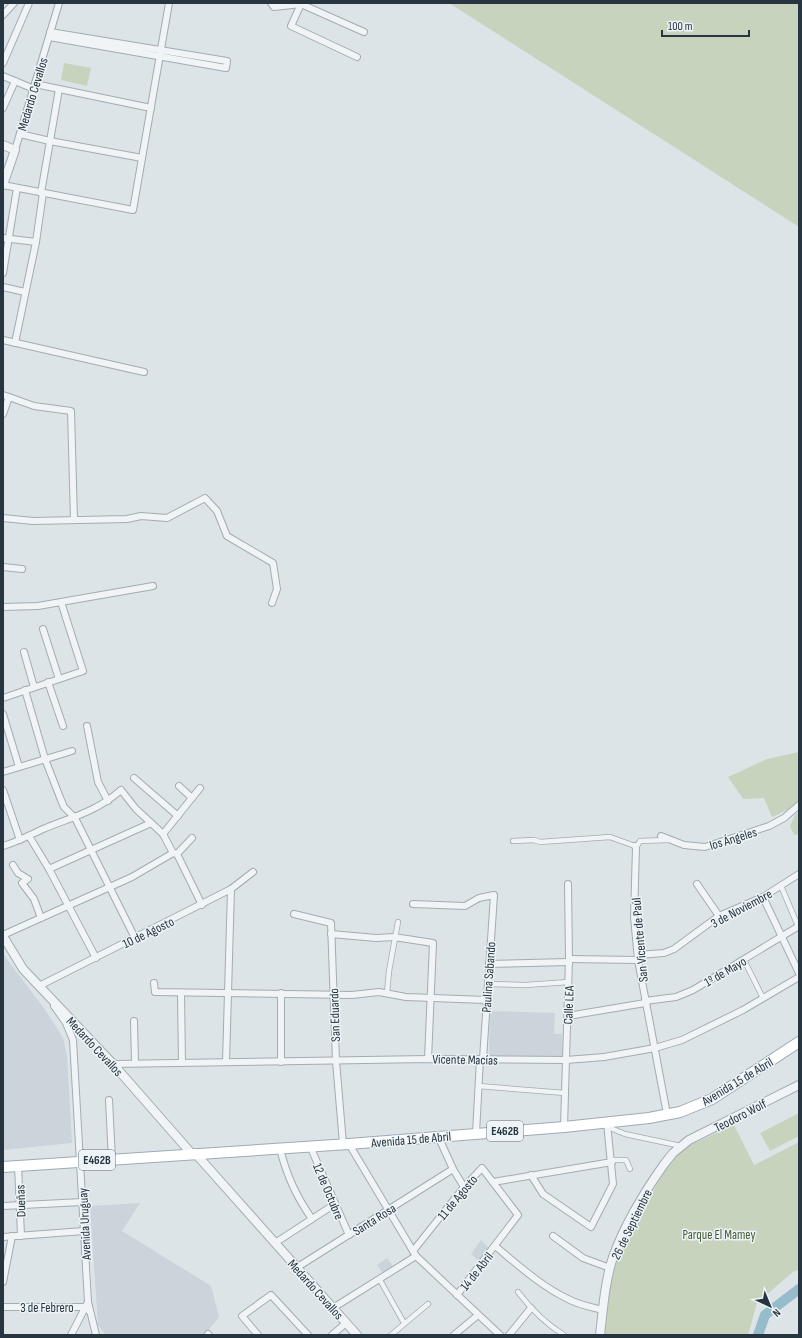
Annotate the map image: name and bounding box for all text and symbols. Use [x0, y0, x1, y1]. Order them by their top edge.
scale bar [662, 12, 749, 38]
text: 100 m [668, 19, 693, 34]
street label: Medardo Cevallos [14, 55, 52, 133]
street label: los Ángeles [708, 824, 759, 854]
street label: 3 de Noviembre [708, 886, 775, 932]
street label: San Vicente de Paúl [628, 897, 652, 983]
street label: 10 de Agosto [120, 914, 177, 952]
street label: Paulina Sabando [479, 941, 499, 1013]
street label: 1º de Mayo [701, 953, 750, 990]
street label: Calle LEA [560, 985, 578, 1025]
street label: San Eduardo [326, 988, 344, 1042]
street label: Medardo Cevallos [63, 1013, 126, 1080]
street label: Vicente Macías [432, 1051, 498, 1069]
street label: Avenida 15 de Abril [698, 1054, 776, 1110]
street label: Teodoro Wolf [712, 1096, 770, 1136]
road number: E462B [487, 1121, 523, 1141]
street label: Avenida 15 de Abril [369, 1129, 452, 1152]
road number: E462B [79, 1150, 115, 1170]
street label: 12 de Octubre [309, 1161, 347, 1222]
street label: 11 de Agosto [434, 1172, 481, 1224]
street label: Dueñas [12, 1184, 30, 1217]
street label: Avenida Uruguay [75, 1187, 95, 1261]
street label: 26 de Septiembre [608, 1187, 656, 1262]
street label: Santa Rosa [350, 1200, 399, 1239]
park label: Parque El Mamey [682, 1227, 756, 1243]
street label: 14 de Abril [457, 1249, 497, 1294]
street label: Medardo Cevallos [284, 1256, 347, 1323]
north arrow [750, 1286, 790, 1326]
street label: 3 de Febrero [20, 1300, 74, 1316]
text: N [770, 1306, 783, 1320]

